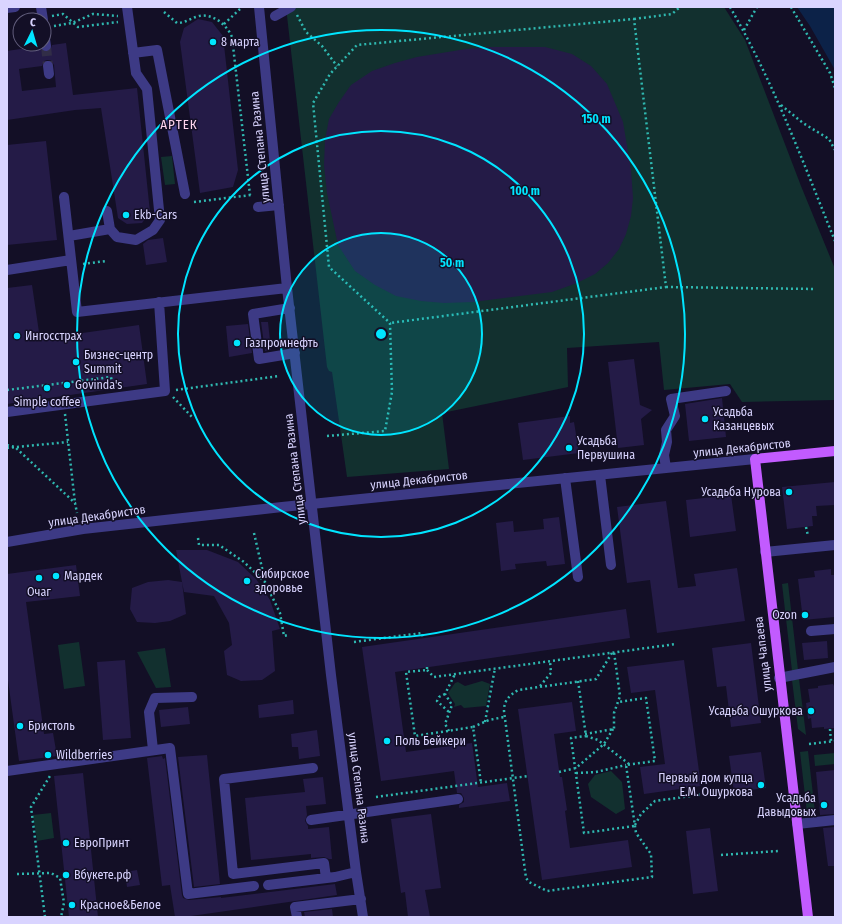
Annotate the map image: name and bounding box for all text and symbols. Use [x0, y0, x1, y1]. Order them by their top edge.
north arrow [12, 12, 52, 52]
text: С [29, 16, 36, 29]
place label: 8 марта [221, 35, 260, 49]
marker: 8 марта [208, 37, 218, 47]
street label: улица Степана Разина [247, 91, 273, 203]
text: 150 m [581, 112, 611, 126]
district label: АРТЕК [160, 117, 198, 132]
text: 100 m [510, 184, 540, 198]
place label: Ekb-Cars [134, 208, 177, 222]
marker: Ekb-Cars [121, 210, 131, 220]
text: 50 m [440, 256, 464, 270]
centre of rings [374, 327, 388, 341]
place label: Ингосстрах [25, 329, 82, 343]
marker: Ингосстрах [12, 331, 22, 341]
place label: Газпромнефть [245, 336, 319, 350]
marker: Газпромнефть [232, 338, 242, 348]
place label: Бизнес-центр Summit [84, 348, 153, 376]
marker: Бизнес-центр Summit [71, 357, 81, 367]
place label: Govinda's [75, 378, 122, 392]
marker: Govinda's [62, 380, 72, 390]
marker: Simple coffee [42, 383, 52, 393]
place label: Simple coffee [14, 395, 80, 409]
place label: Усадьба Казанцевых [712, 405, 775, 433]
street label: улица Степана Разина [281, 413, 309, 525]
marker: Усадьба Казанцевых [700, 414, 710, 424]
place label: Усадьба Первушина [576, 434, 635, 462]
street label: улица Декабристов [693, 436, 791, 460]
marker: Усадьба Первушина [564, 443, 574, 453]
street label: улица Декабристов [370, 468, 468, 492]
place label: Усадьба Нурова [700, 485, 781, 499]
marker: Усадьба Нурова [784, 487, 794, 497]
street label: улица Декабристов [48, 502, 146, 530]
place label: Сибирское здоровье [255, 567, 309, 595]
place label: Мардек [64, 569, 103, 583]
marker: Мардек [51, 571, 61, 581]
marker: Очаг [34, 573, 44, 583]
marker: Сибирское здоровье [242, 576, 252, 586]
place label: Очаг [27, 585, 51, 599]
place label: Ozon [772, 608, 797, 622]
marker: Ozon [800, 610, 810, 620]
street label: улица Чапаева [751, 616, 775, 692]
place label: Усадьба Ошуркова [708, 704, 803, 718]
marker: Усадьба Ошуркова [806, 706, 816, 716]
place label: Бристоль [28, 719, 75, 733]
marker: Бристоль [15, 721, 25, 731]
street label: улица Степана Разина [345, 732, 373, 844]
place label: Поль Бейкери [395, 734, 466, 748]
marker: Поль Бейкери [382, 736, 392, 746]
place label: Wildberries [56, 748, 112, 762]
marker: Wildberries [43, 750, 53, 760]
place label: Первый дом купца Е.М. Ошуркова [658, 771, 753, 799]
marker: Первый дом купца Е.М. Ошуркова [756, 780, 766, 790]
place label: Усадьба Давыдовых [757, 791, 817, 819]
marker: Усадьба Давыдовых [819, 800, 829, 810]
place label: ЕвроПринт [74, 836, 130, 850]
marker: ЕвроПринт [61, 838, 71, 848]
place label: Вбукете.рф [74, 868, 132, 882]
marker: Вбукете.рф [61, 870, 71, 880]
place label: Красное&Белое [80, 898, 161, 912]
marker: Красное&Белое [67, 900, 77, 910]

